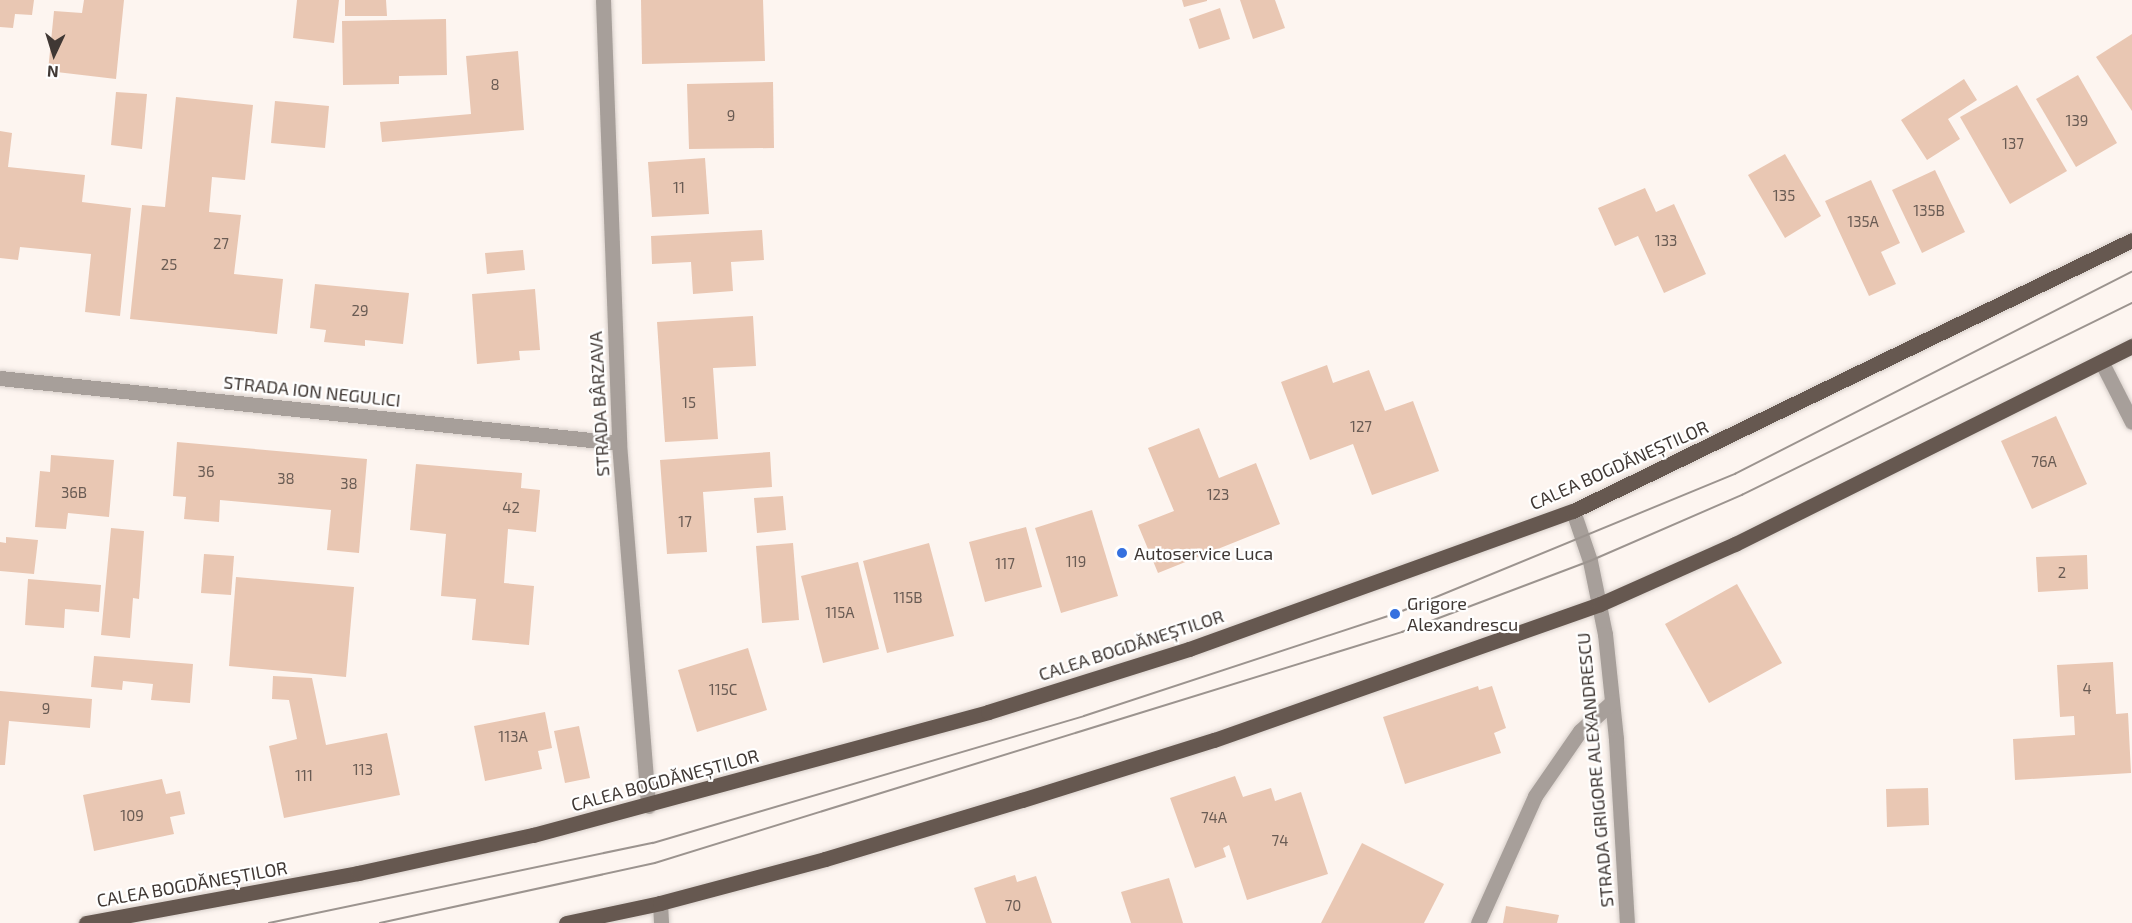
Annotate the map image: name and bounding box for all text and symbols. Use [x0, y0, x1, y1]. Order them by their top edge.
north arrow [24, 24, 84, 84]
text: N [46, 63, 59, 82]
house number: 8 [490, 76, 500, 94]
house number: 9 [727, 107, 735, 125]
house number: 139 [2066, 112, 2088, 130]
house number: 137 [2002, 135, 2024, 153]
house number: 11 [673, 179, 685, 197]
house number: 135 [1773, 187, 1795, 205]
house number: 135B [1913, 202, 1945, 220]
house number: 135A [1847, 213, 1879, 231]
house number: 133 [1655, 232, 1677, 250]
house number: 27 [213, 235, 229, 253]
house number: 25 [161, 256, 177, 274]
house number: 29 [351, 302, 369, 320]
street label: STRADA BÂRZAVA [584, 331, 614, 477]
street label: STRADA ION NEGULICI [222, 371, 402, 411]
house number: 15 [682, 394, 696, 412]
street label: CALEA BOGDĂNEȘTILOR [1526, 416, 1712, 514]
house number: 127 [1350, 418, 1372, 436]
house number: 76A [2031, 453, 2057, 471]
house number: 36 [198, 463, 214, 481]
house number: 38 [277, 470, 295, 488]
house number: 38 [340, 475, 358, 493]
house number: 36B [61, 484, 87, 502]
house number: 123 [1207, 486, 1229, 504]
house number: 42 [502, 499, 520, 517]
house number: 17 [678, 513, 692, 531]
place label: Autoservice Luca [1134, 542, 1273, 564]
marker: Autoservice Luca [1115, 546, 1129, 560]
house number: 119 [1066, 553, 1086, 571]
house number: 117 [995, 555, 1015, 573]
house number: 2 [2058, 564, 2066, 582]
house number: 115B [893, 589, 923, 607]
place label: Grigore Alexandrescu [1407, 593, 1518, 636]
house number: 115A [825, 604, 855, 622]
street label: CALEA BOGDĂNEȘTILOR [1036, 605, 1226, 685]
marker: Grigore Alexandrescu [1388, 607, 1402, 621]
street label: STRADA GRIGORE ALEXANDRESCU [1572, 631, 1618, 909]
house number: 4 [2082, 680, 2092, 698]
house number: 115C [709, 681, 737, 699]
house number: 9 [42, 700, 50, 718]
house number: 113A [498, 728, 528, 746]
street label: CALEA BOGDĂNEȘTILOR [569, 744, 761, 816]
house number: 113 [353, 761, 373, 779]
house number: 111 [295, 767, 313, 785]
house number: 109 [120, 807, 144, 825]
house number: 74A [1201, 809, 1227, 827]
house number: 74 [1272, 832, 1288, 850]
street label: CALEA BOGDĂNEȘTILOR [95, 857, 289, 911]
house number: 70 [1005, 897, 1021, 915]

